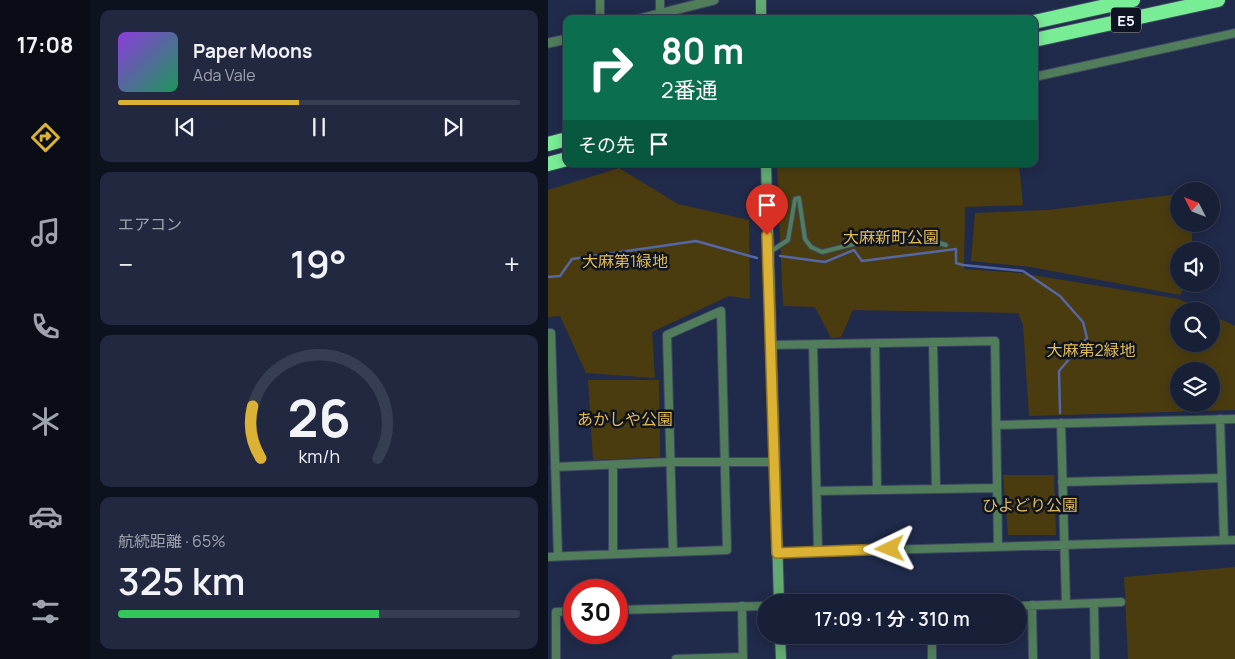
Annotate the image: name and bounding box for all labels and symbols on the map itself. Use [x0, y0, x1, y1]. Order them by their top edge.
road number: E5 [1111, 8, 1141, 32]
north arrow [1170, 182, 1220, 232]
pin [746, 184, 788, 235]
park label: 大麻新町公園 [843, 226, 939, 248]
park label: 大麻第1緑地 [582, 250, 668, 272]
park label: 大麻第2緑地 [1046, 339, 1136, 361]
park label: あかしや公園 [577, 408, 673, 430]
park label: ひよどり公園 [982, 494, 1078, 516]
position arrow [863, 522, 915, 574]
speed limit sign: 30 [563, 579, 628, 644]

